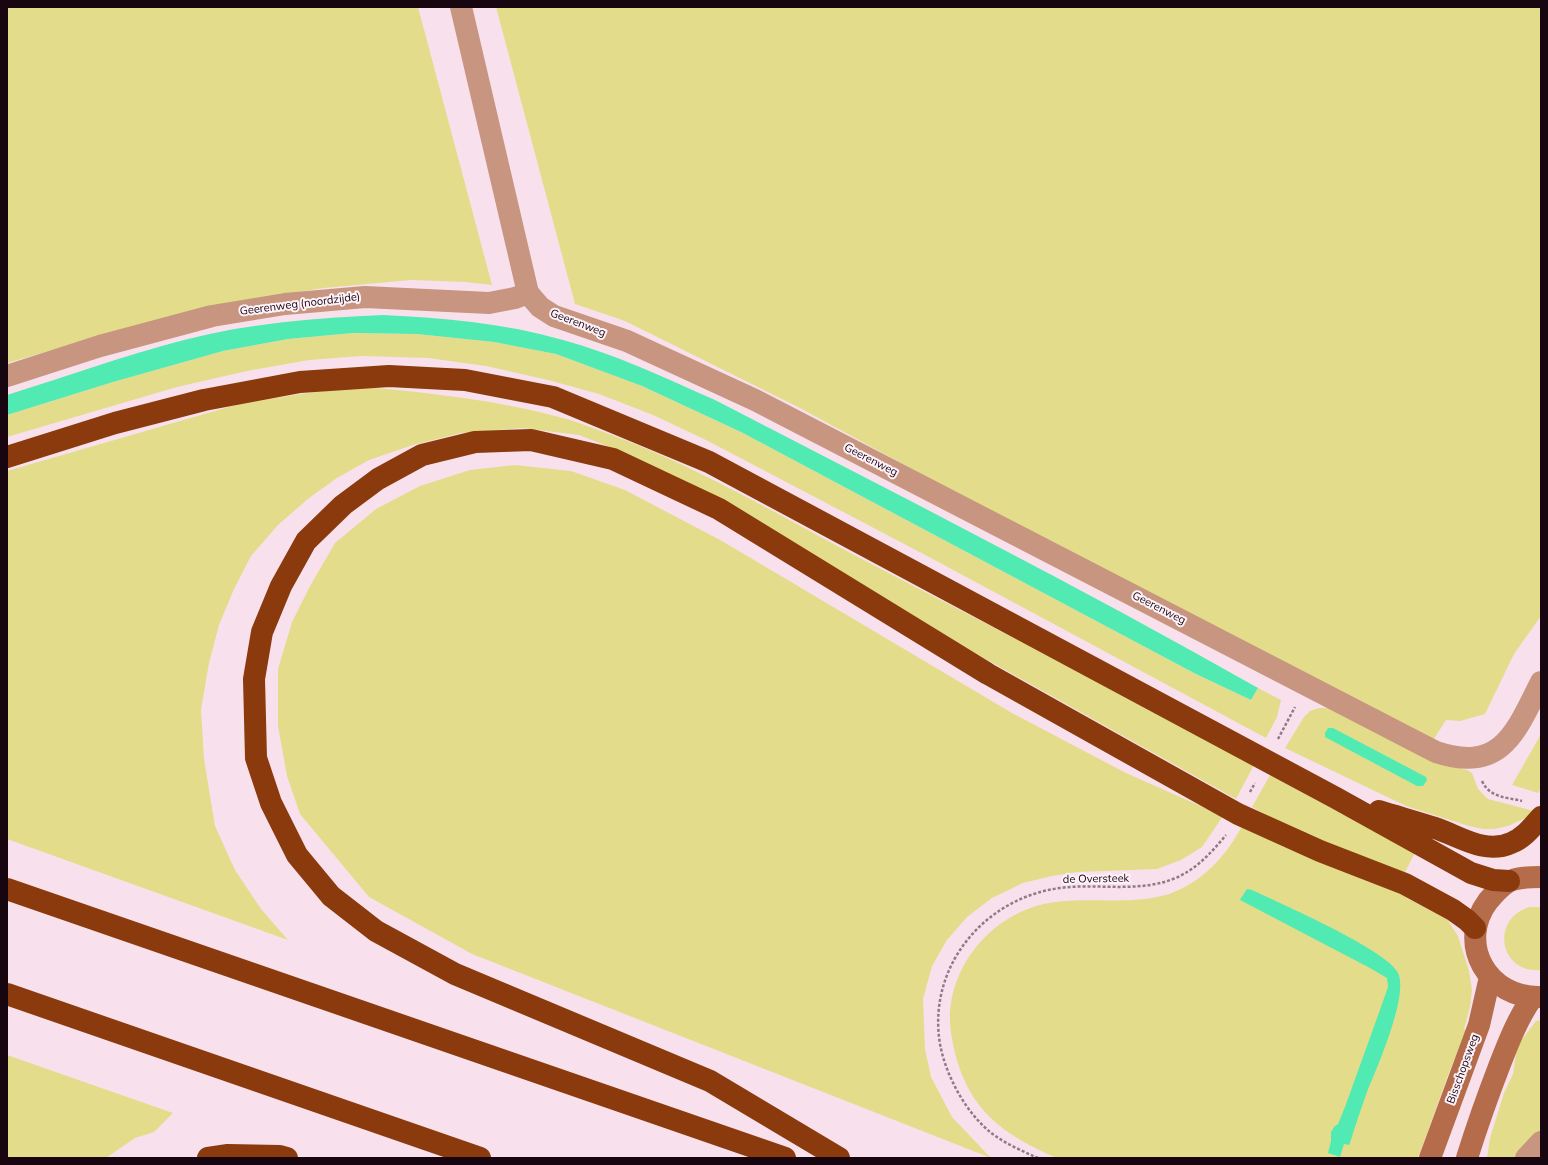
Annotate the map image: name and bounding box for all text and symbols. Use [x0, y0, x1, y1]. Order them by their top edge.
street label: Geerenweg (noordzijde) [239, 290, 361, 318]
street label: Geerenweg [548, 306, 608, 340]
street label: Geerenweg [842, 441, 900, 479]
street label: Geerenweg [1130, 589, 1188, 627]
street label: de Oversteek [1063, 872, 1129, 886]
street label: Bisschopsweg [1444, 1032, 1482, 1106]

